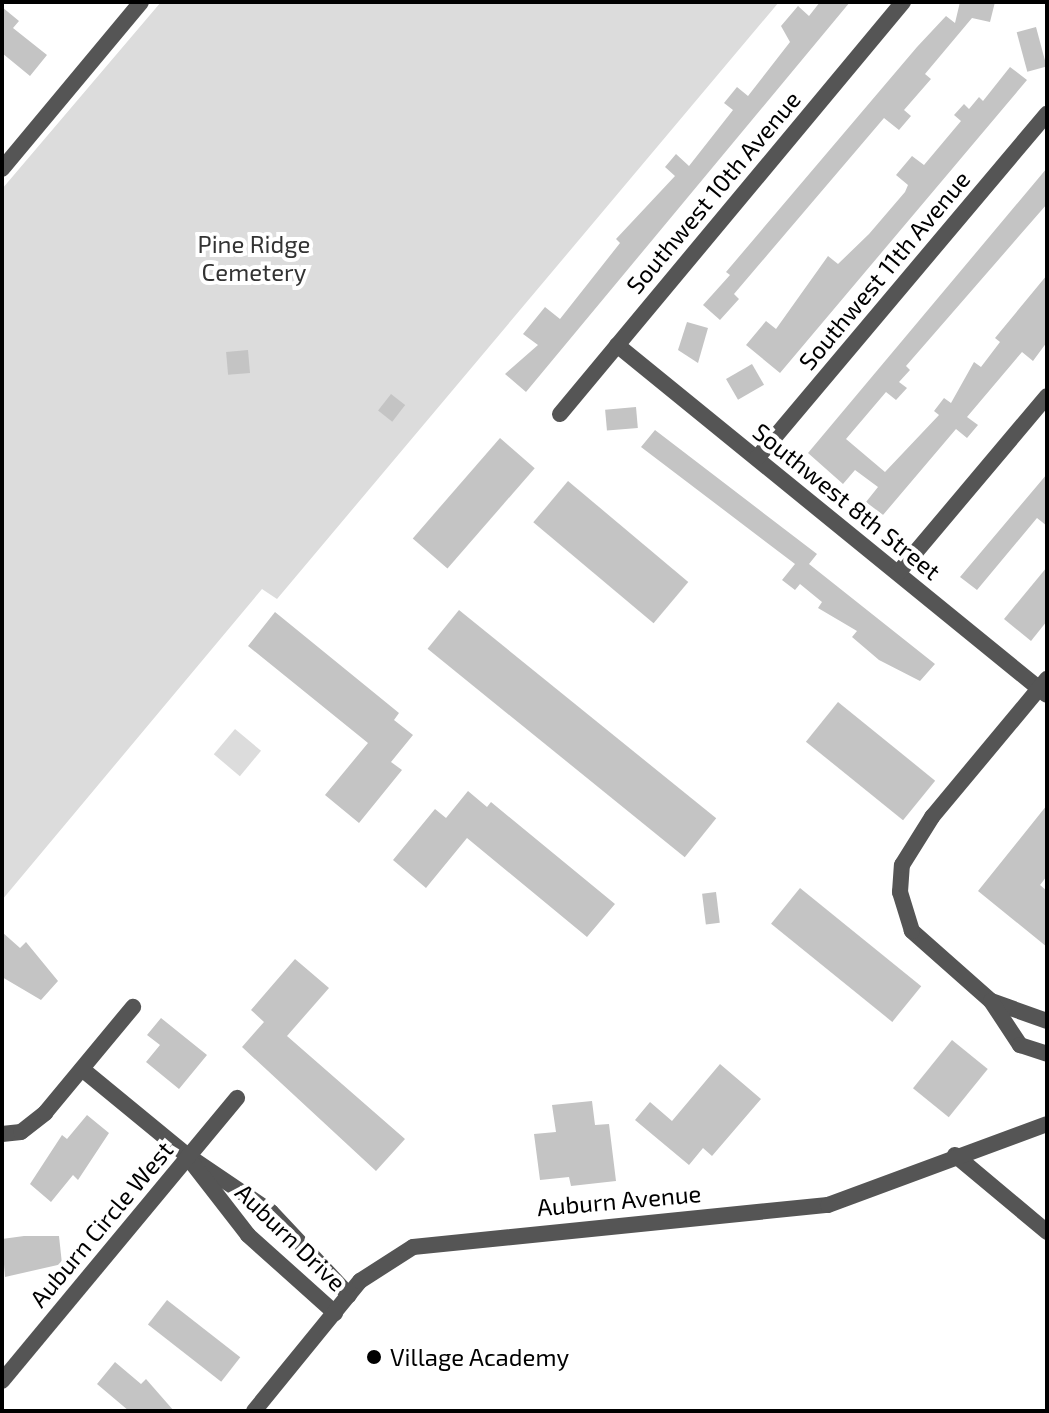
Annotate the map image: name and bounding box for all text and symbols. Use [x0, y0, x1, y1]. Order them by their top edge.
street label: Southwest 10th Avenue [620, 85, 806, 299]
street label: Southwest 11th Avenue [792, 165, 976, 375]
park label: Pine Ridge Cemetery [197, 230, 311, 286]
street label: Southwest 8th Street [747, 417, 947, 585]
street label: Auburn Circle West [23, 1135, 179, 1313]
street label: Auburn Drive [230, 1177, 352, 1297]
street label: Auburn Avenue [535, 1178, 703, 1222]
place label: Village Academy [390, 1343, 570, 1371]
marker: Village Academy [365, 1348, 383, 1366]

